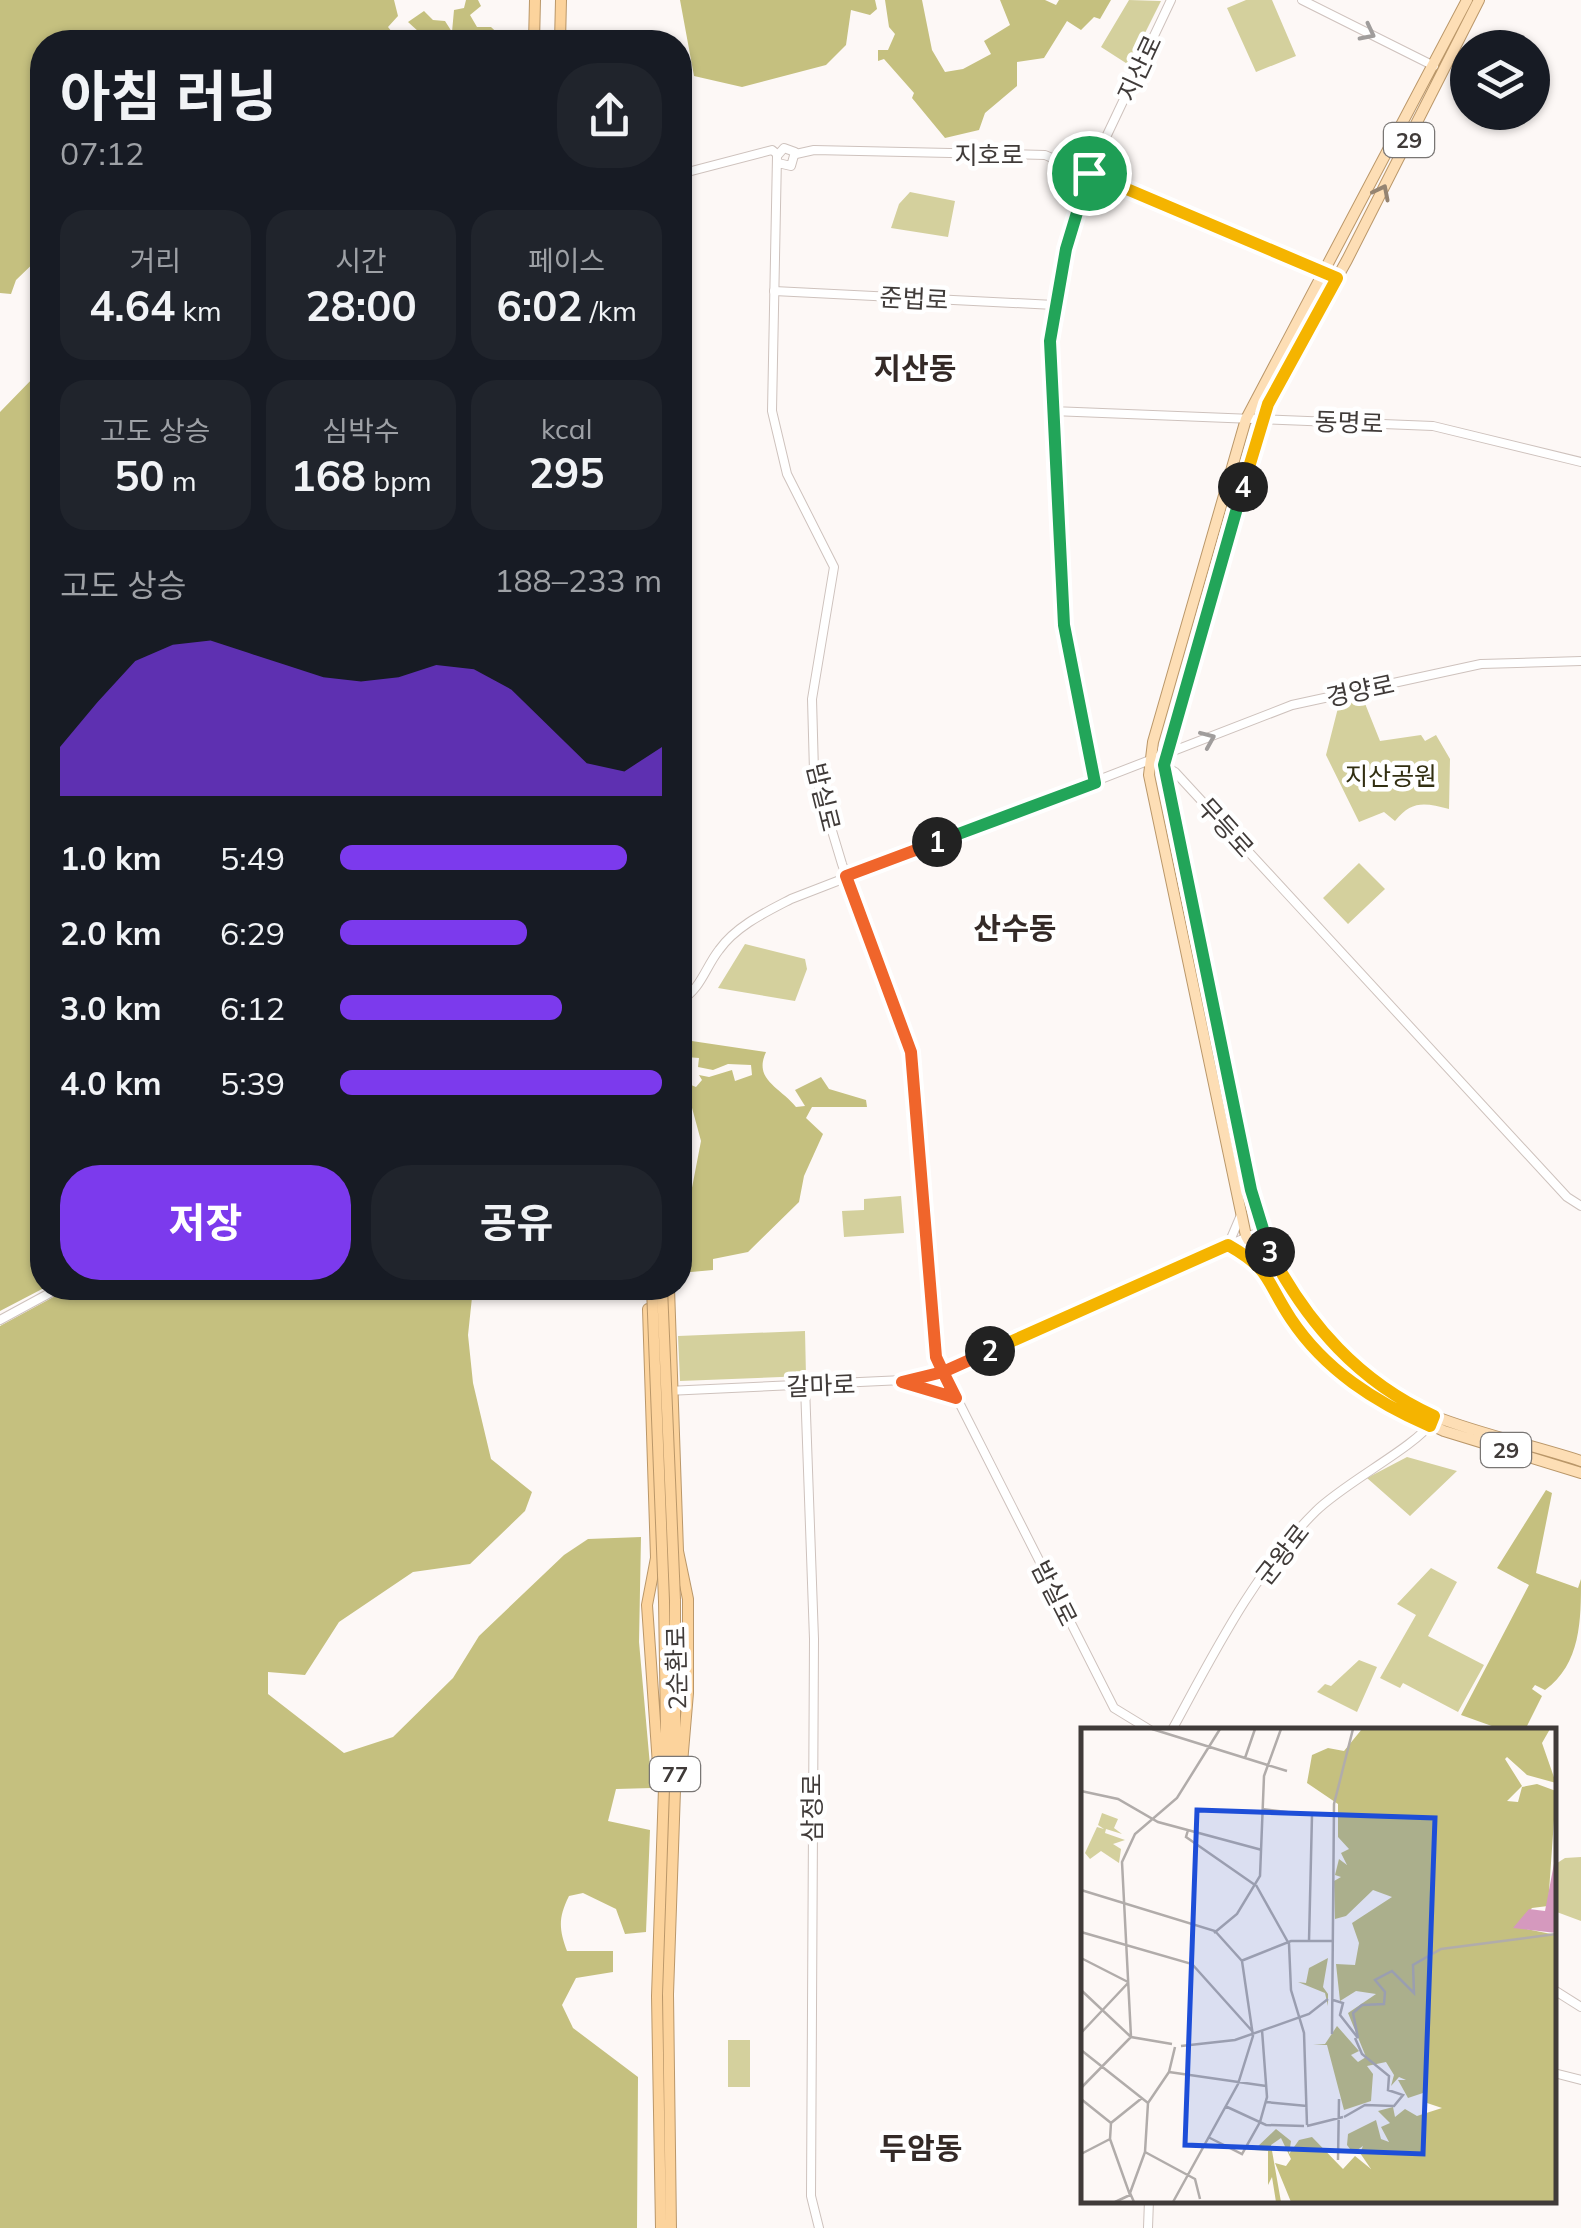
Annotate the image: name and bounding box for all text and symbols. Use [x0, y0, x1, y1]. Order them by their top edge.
one-way arrow [1357, 21, 1375, 40]
street label: 지산로 [1110, 30, 1168, 106]
map controls [1450, 30, 1550, 130]
button: layers [1450, 30, 1550, 130]
text: 아침 러닝 [60, 61, 277, 130]
button: share [557, 63, 662, 168]
road number: 29 [1384, 123, 1434, 157]
pin [1047, 131, 1132, 216]
text: 07:12 [60, 133, 144, 173]
street label: 지호로 [954, 139, 1024, 170]
icon: arrive [1062, 146, 1117, 201]
one-way arrow [1370, 184, 1389, 202]
text: 거리 [130, 243, 181, 278]
text: 시간 [335, 243, 387, 278]
text: 페이스 [528, 243, 605, 278]
text: 4.64 [89, 279, 175, 332]
text: 28:00 [305, 279, 417, 332]
text: 6:02 [497, 279, 583, 332]
street label: 준법로 [879, 281, 949, 315]
text: km [175, 293, 222, 328]
text: /km [583, 293, 637, 328]
district label: 지산동 [874, 349, 956, 387]
street label: 동명로 [1314, 405, 1384, 439]
text: kcal [541, 411, 592, 446]
text: 고도 상승 [100, 413, 211, 448]
text: 심박수 [322, 413, 400, 448]
text: 295 [529, 446, 604, 499]
text: 50 [114, 449, 165, 502]
text: 168 [290, 449, 366, 502]
pin: 4 [1218, 462, 1268, 512]
text: m [165, 463, 196, 498]
text: bpm [366, 463, 432, 498]
text: 4 [1235, 469, 1251, 504]
text: 188–233 m [494, 560, 662, 600]
text: 고도 상승 [60, 565, 186, 605]
street label: 경양로 [1323, 668, 1397, 712]
one-way arrow [1198, 731, 1216, 751]
street label: 밤실로 [801, 760, 847, 834]
park label: 지산공원 [1345, 760, 1437, 791]
street label: 무등로 [1191, 791, 1261, 863]
pin: 1 [912, 817, 962, 867]
text: 1 [929, 824, 945, 859]
text: 1.0 km [60, 838, 162, 878]
text: 5:49 [220, 838, 285, 878]
district label: 산수동 [974, 909, 1056, 947]
text: 2.0 km [60, 913, 162, 953]
text: 6:29 [220, 913, 285, 953]
text: 3.0 km [60, 988, 162, 1028]
text: 6:12 [220, 988, 285, 1028]
text: 4.0 km [60, 1063, 162, 1103]
text: 5:39 [220, 1063, 285, 1103]
button: 저장 [60, 1165, 351, 1280]
button: 공유 [371, 1165, 662, 1280]
pin: 3 [1245, 1227, 1295, 1277]
text: 3 [1262, 1234, 1278, 1269]
pin: 2 [965, 1326, 1015, 1376]
text: 2 [982, 1333, 998, 1368]
street label: 갈마로 [786, 1368, 856, 1402]
road number: 29 [1481, 1433, 1531, 1467]
street label: 군왕로 [1249, 1517, 1315, 1591]
street label: 밤실로 [1026, 1555, 1084, 1631]
street label: 2순환로 [660, 1626, 692, 1710]
inset map [1081, 1728, 1556, 2203]
road number: 77 [650, 1757, 700, 1791]
street label: 삼정로 [796, 1773, 827, 1843]
district label: 두암동 [880, 2129, 962, 2167]

